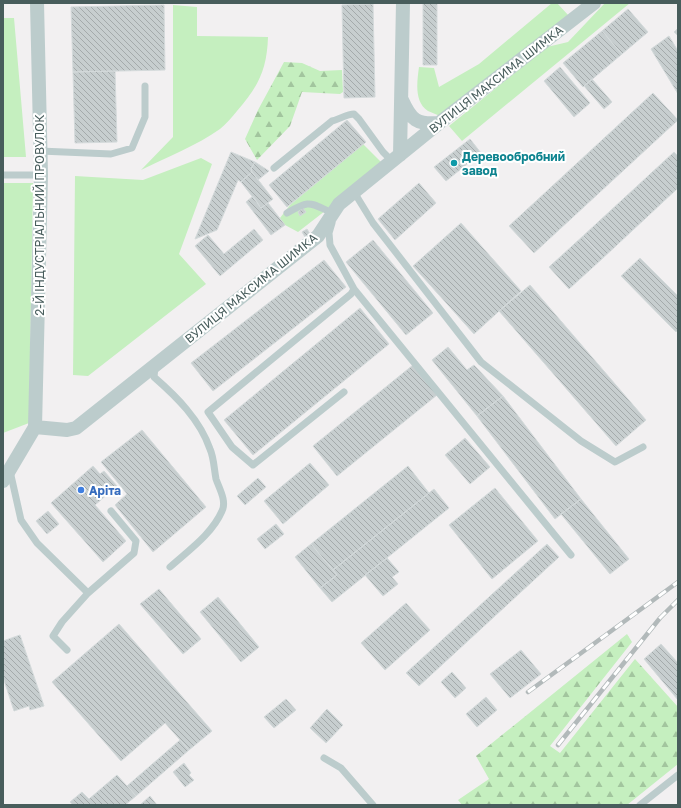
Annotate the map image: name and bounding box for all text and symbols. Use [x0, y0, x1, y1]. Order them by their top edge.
street label: ВУЛИЦЯ МАКСИМА ШИМКА [426, 22, 566, 136]
street label: 2-Й ІНДУСТРІАЛЬНИЙ ПРОВУЛОК [32, 114, 47, 316]
place label: Деревообробний завод [462, 149, 565, 178]
marker: Деревообробний завод [449, 158, 459, 168]
street label: ВУЛИЦЯ МАКСИМА ШИМКА [182, 230, 320, 346]
place label: Аріта [89, 483, 121, 498]
marker: Аріта [76, 485, 86, 495]

